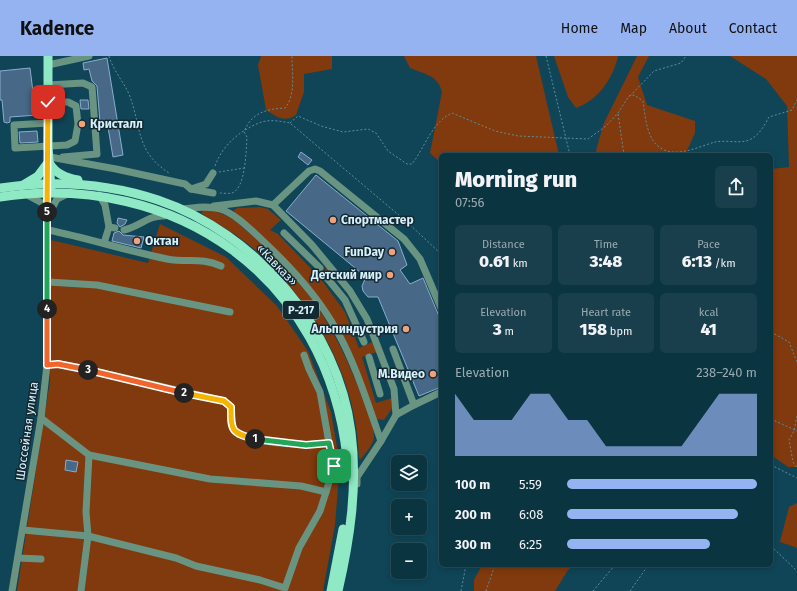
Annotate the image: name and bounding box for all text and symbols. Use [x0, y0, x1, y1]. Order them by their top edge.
text: Kadence [20, 17, 94, 40]
text: Home [561, 20, 598, 37]
text: Map [620, 20, 647, 37]
text: About [669, 20, 707, 37]
text: Contact [729, 20, 777, 37]
pin [31, 85, 65, 119]
icon: check [37, 91, 59, 113]
place label: Кристалл [90, 117, 143, 131]
marker: Кристалл [77, 119, 87, 129]
text: Morning run [455, 166, 577, 193]
button: share [715, 166, 757, 208]
text: 07:56 [455, 195, 484, 210]
pin: 5 [37, 202, 57, 222]
text: 5 [44, 205, 50, 218]
place label: Спортмастер [341, 213, 414, 227]
marker: Спортмастер [328, 215, 338, 225]
place label: Октан [145, 234, 179, 248]
marker: Октан [132, 236, 142, 246]
text: Distance [482, 238, 525, 251]
text: Time [594, 238, 618, 251]
text: Pace [697, 238, 720, 251]
street label: «Кавказ» [254, 241, 300, 289]
place label: FunDay [344, 245, 385, 259]
marker: FunDay [387, 247, 397, 257]
text: 0.61 [479, 251, 510, 272]
text: 3:48 [590, 251, 622, 272]
text: 6:13 [682, 251, 712, 272]
text: km [510, 257, 528, 270]
text: /km [712, 257, 736, 270]
place label: Детский мир [310, 268, 382, 282]
marker: Детский мир [385, 270, 395, 280]
pin: 4 [37, 299, 57, 319]
road number: Р-217 [283, 301, 319, 319]
text: 4 [44, 302, 50, 315]
text: Elevation [480, 306, 526, 319]
text: Heart rate [581, 306, 631, 319]
text: kcal [699, 306, 719, 319]
text: 3 [493, 319, 502, 340]
text: 158 [580, 319, 607, 340]
text: 41 [700, 319, 717, 340]
place label: Альпиндустрия [311, 322, 398, 336]
marker: Альпиндустрия [401, 324, 411, 334]
text: m [502, 325, 514, 338]
text: bpm [607, 325, 632, 338]
pin: 3 [78, 360, 98, 380]
text: 3 [85, 363, 91, 376]
text: Elevation [455, 365, 509, 380]
text: 238–240 m [696, 365, 757, 380]
place label: М.Видео [378, 367, 425, 381]
marker: М.Видео [428, 369, 438, 379]
street label: Шоссейная улица [13, 381, 41, 481]
pin: 2 [174, 383, 194, 403]
text: 2 [181, 386, 187, 399]
pin: 1 [245, 429, 265, 449]
text: 1 [252, 432, 258, 445]
pin [317, 449, 351, 483]
icon: arrive [323, 455, 345, 477]
map controls [391, 455, 427, 579]
button: layers [391, 455, 427, 491]
text: 100 m [455, 477, 490, 492]
text: 5:59 [519, 477, 542, 492]
button: + [391, 499, 427, 535]
text: 200 m [455, 507, 491, 522]
text: 6:08 [519, 507, 543, 522]
text: 300 m [455, 537, 491, 552]
text: 6:25 [519, 537, 542, 552]
button: − [391, 543, 427, 579]

